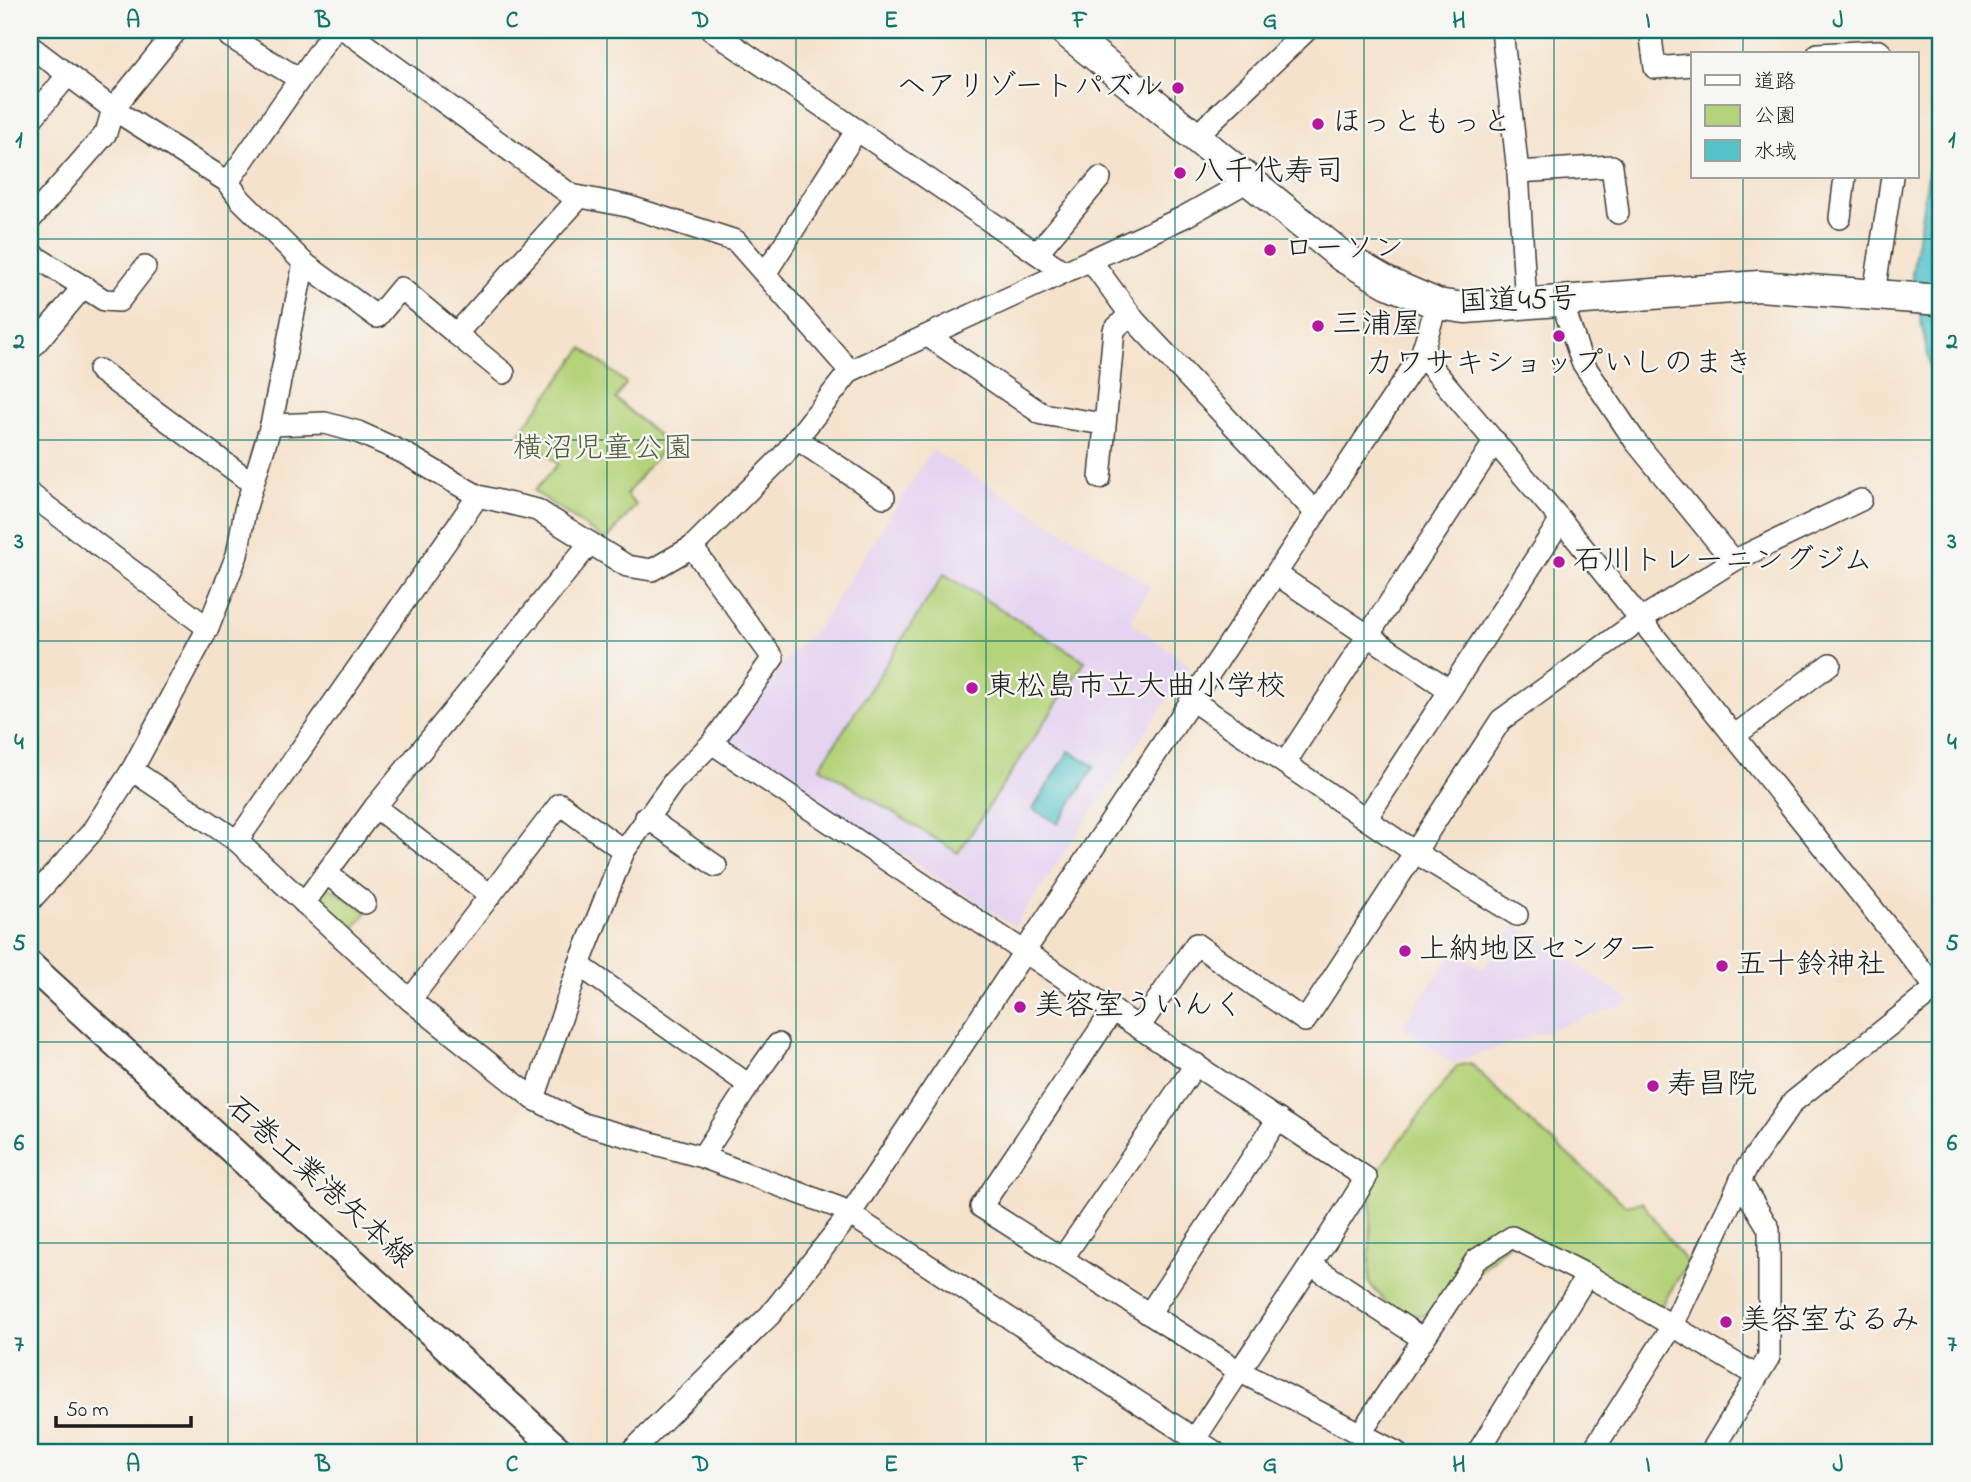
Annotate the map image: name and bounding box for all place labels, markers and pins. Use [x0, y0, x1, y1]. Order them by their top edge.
place label: ヘアリゾートパズル [896, 66, 1164, 110]
marker: ヘアリゾートパズル [1170, 80, 1186, 96]
place label: ほっともっと [1332, 102, 1512, 146]
marker: ほっともっと [1310, 116, 1326, 132]
place label: 八千代寿司 [1194, 151, 1344, 195]
marker: 八千代寿司 [1172, 165, 1188, 181]
place label: ローソン [1284, 228, 1404, 272]
marker: ローソン [1262, 242, 1278, 258]
place label: 三浦屋 [1332, 304, 1422, 348]
marker: 三浦屋 [1310, 318, 1326, 334]
marker: カワサキショップいしのまき [1551, 328, 1567, 344]
place label: カワサキショップいしのまき [1365, 343, 1753, 387]
place label: 石川トレーニングジム [1573, 540, 1873, 584]
marker: 石川トレーニングジム [1551, 554, 1567, 570]
place label: 東松島市立大曲小学校 [986, 666, 1286, 710]
marker: 東松島市立大曲小学校 [964, 680, 980, 696]
place label: 上納地区センター [1419, 929, 1658, 973]
marker: 上納地区センター [1397, 943, 1413, 959]
place label: 五十鈴神社 [1736, 944, 1886, 988]
marker: 五十鈴神社 [1714, 958, 1730, 974]
place label: 美容室ういんく [1034, 985, 1243, 1029]
marker: 美容室ういんく [1012, 999, 1028, 1015]
place label: 寿昌院 [1667, 1064, 1757, 1108]
marker: 寿昌院 [1645, 1078, 1661, 1094]
place label: 美容室なるみ [1740, 1300, 1920, 1344]
marker: 美容室なるみ [1718, 1314, 1734, 1330]

